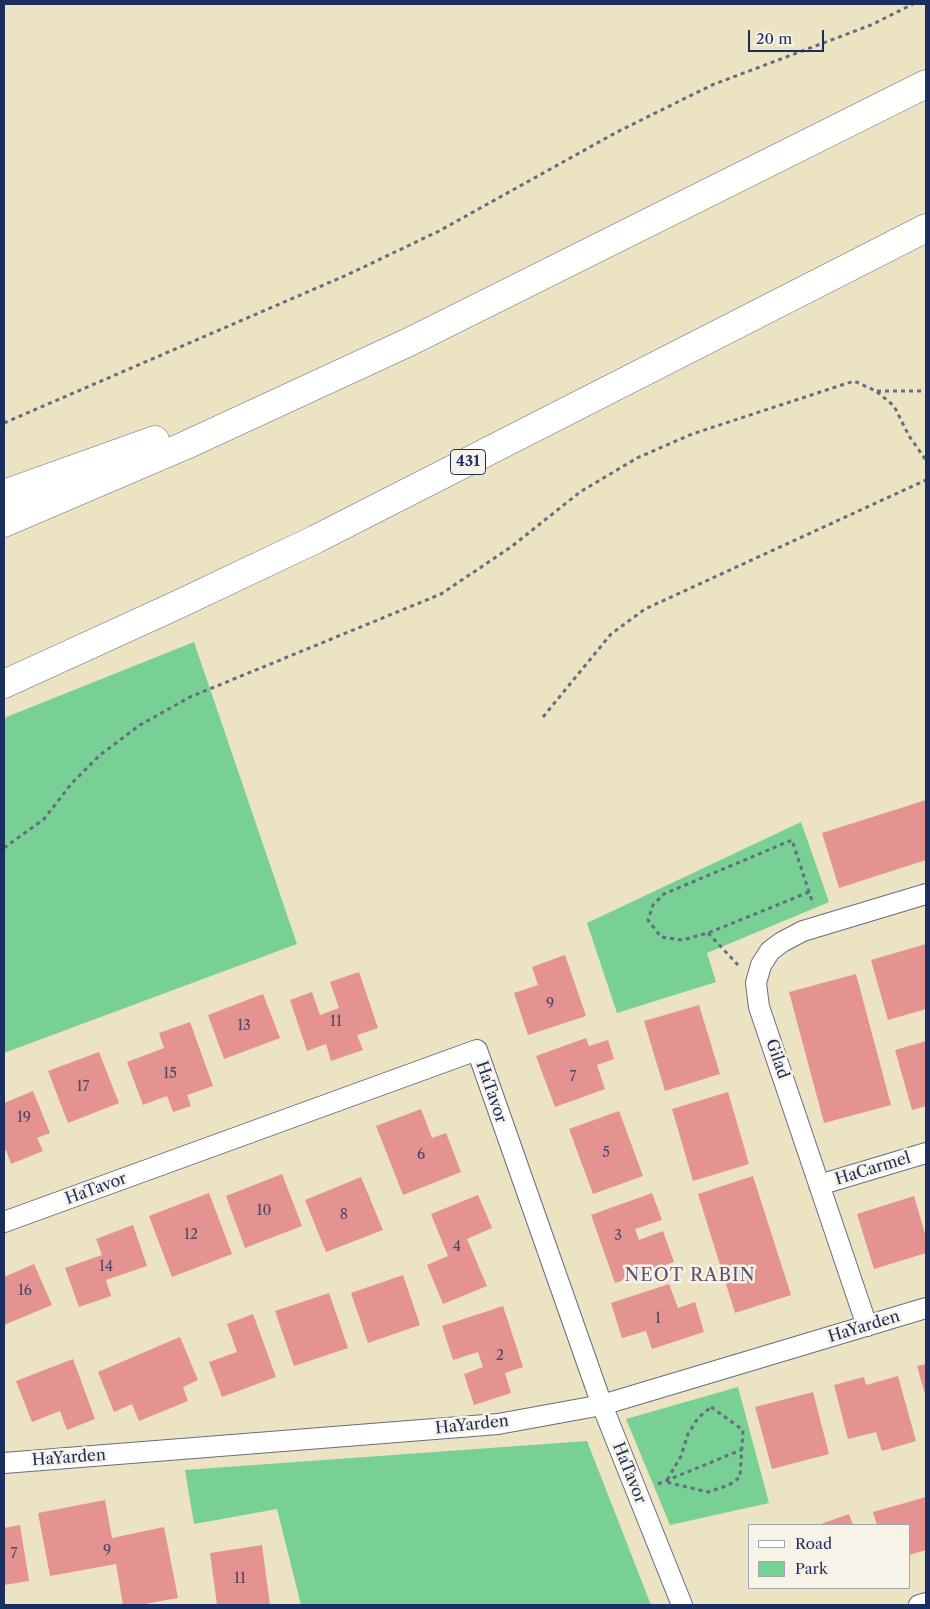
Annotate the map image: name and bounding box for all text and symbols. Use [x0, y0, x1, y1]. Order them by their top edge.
scale bar [750, 20, 826, 52]
text: 20 m [756, 29, 792, 48]
road number: 431 [450, 450, 486, 474]
house number: 9 [546, 996, 554, 1012]
house number: 11 [330, 1014, 342, 1030]
house number: 13 [237, 1018, 251, 1034]
street label: Gilad [761, 1037, 793, 1081]
street label: HaTavor [471, 1059, 511, 1125]
house number: 15 [163, 1066, 177, 1082]
house number: 7 [570, 1069, 576, 1085]
house number: 17 [77, 1079, 89, 1095]
house number: 19 [17, 1110, 31, 1126]
house number: 5 [602, 1145, 610, 1161]
house number: 6 [417, 1147, 425, 1163]
street label: HaCarmel [833, 1148, 913, 1190]
street label: HaTavor [63, 1169, 129, 1209]
house number: 10 [257, 1203, 271, 1219]
house number: 8 [340, 1207, 348, 1223]
house number: 12 [184, 1227, 198, 1243]
house number: 3 [614, 1228, 622, 1244]
house number: 4 [453, 1239, 461, 1255]
house number: 14 [99, 1259, 113, 1275]
district label: NEOT RABIN [623, 1265, 757, 1287]
house number: 16 [18, 1283, 32, 1299]
street label: HaYarden [826, 1307, 902, 1347]
house number: 1 [655, 1311, 661, 1327]
house number: 2 [496, 1348, 504, 1364]
street label: HaYarden [434, 1412, 510, 1438]
street label: HaTavor [608, 1440, 650, 1506]
street label: HaYarden [31, 1446, 107, 1470]
legend [748, 1524, 910, 1589]
text: Road [795, 1534, 832, 1553]
house number: 9 [103, 1543, 111, 1559]
house number: 7 [11, 1546, 17, 1562]
text: Park [795, 1559, 828, 1578]
house number: 11 [234, 1571, 246, 1587]

